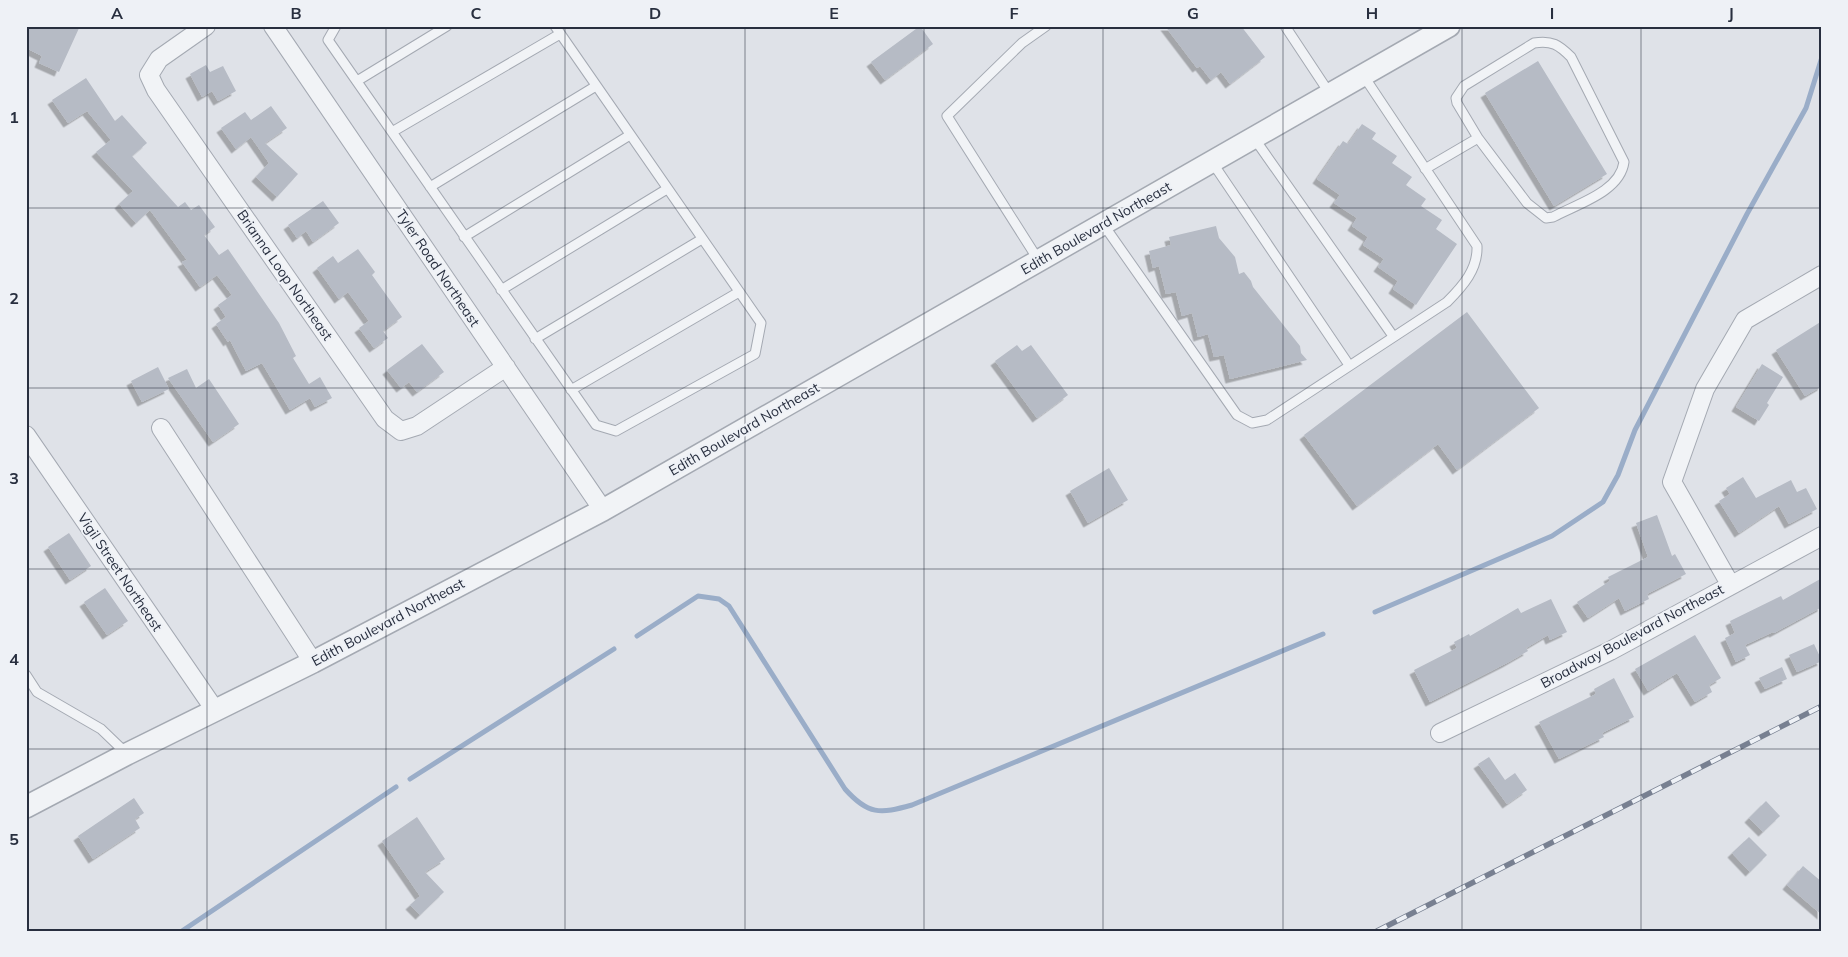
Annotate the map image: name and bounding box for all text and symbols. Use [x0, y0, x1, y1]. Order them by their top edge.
text: A [111, 3, 123, 23]
text: B [290, 3, 302, 23]
text: C [471, 3, 482, 23]
text: D [649, 3, 661, 23]
text: E [829, 3, 839, 23]
text: F [1009, 3, 1019, 23]
text: G [1187, 3, 1199, 23]
text: H [1366, 3, 1378, 23]
text: I [1550, 3, 1554, 23]
text: J [1728, 3, 1734, 23]
text: 1 [9, 107, 19, 127]
street label: Edith Boulevard Northeast [1018, 177, 1174, 278]
street label: Brianna Loop Northeast [233, 206, 337, 344]
street label: Tyler Road Northeast [392, 206, 484, 330]
text: 2 [9, 288, 19, 308]
street label: Edith Boulevard Northeast [666, 378, 822, 479]
text: 3 [9, 468, 19, 488]
street label: Vigil Street Northeast [74, 509, 166, 635]
street label: Edith Boulevard Northeast [308, 574, 468, 670]
street label: Broadway Boulevard Northeast [1537, 580, 1727, 692]
text: 4 [9, 649, 19, 669]
text: 5 [9, 829, 19, 849]

